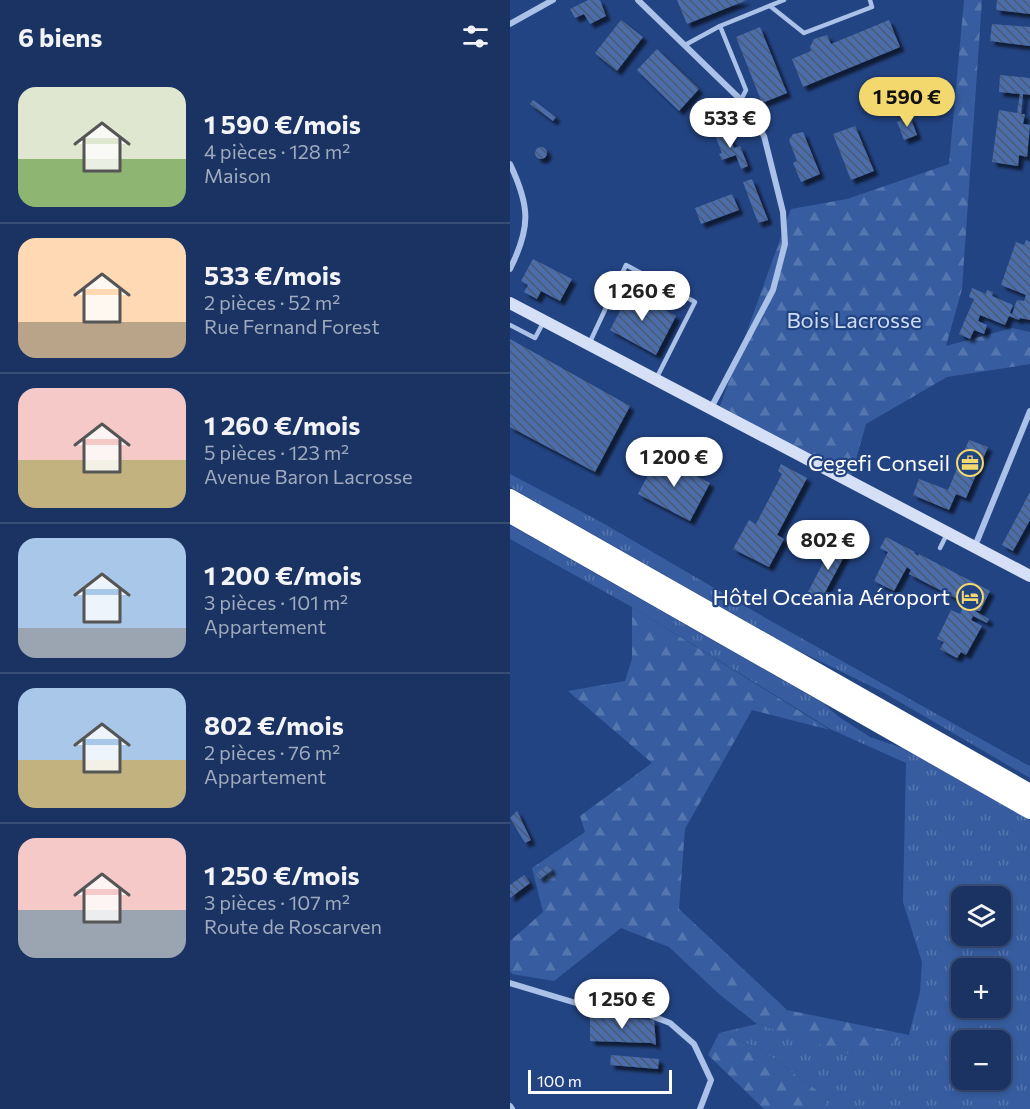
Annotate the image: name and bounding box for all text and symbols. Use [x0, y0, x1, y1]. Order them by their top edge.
icon: filters [459, 20, 492, 53]
text: 6 biens [18, 21, 103, 52]
pin: 1 590 € [852, 77, 962, 128]
text: 1 590 € [873, 84, 941, 108]
pin: 533 € [688, 98, 772, 149]
text: 533 € [704, 105, 756, 129]
text: 1 590 €/mois [204, 108, 361, 139]
icon: home [66, 111, 138, 183]
text: 4 pièces · 128 m² [204, 139, 350, 163]
text: Maison [204, 163, 271, 187]
text: 533 €/mois [204, 259, 341, 290]
icon: home [66, 262, 138, 334]
pin: 1 260 € [587, 271, 697, 322]
text: 1 260 € [608, 278, 676, 302]
text: 2 pièces · 52 m² [204, 290, 340, 314]
park label: Bois Lacrosse [786, 306, 922, 333]
text: Rue Fernand Forest [204, 314, 380, 338]
text: 1 260 €/mois [204, 409, 360, 440]
icon: home [66, 412, 138, 484]
pin: 1 200 € [619, 437, 729, 488]
text: 5 pièces · 123 m² [204, 440, 349, 464]
text: 1 200 € [640, 444, 708, 468]
office icon: Cegefi Conseil [955, 448, 985, 478]
place label: Cegefi Conseil [808, 449, 950, 476]
text: Avenue Baron Lacrosse [204, 464, 413, 488]
pin: 802 € [786, 520, 870, 571]
text: 802 € [801, 527, 855, 551]
text: 1 200 €/mois [204, 559, 362, 590]
icon: home [66, 562, 138, 634]
hotel icon: Hôtel Oceania Aéroport [955, 582, 985, 612]
place label: Hôtel Oceania Aéroport [713, 583, 950, 610]
text: 3 pièces · 101 m² [204, 590, 348, 614]
text: Appartement [204, 614, 326, 638]
text: 802 €/mois [204, 709, 344, 740]
icon: home [66, 712, 138, 784]
text: 2 pièces · 76 m² [204, 740, 340, 764]
text: Appartement [204, 764, 326, 788]
text: 1 250 €/mois [204, 859, 360, 890]
icon: home [66, 862, 138, 934]
map controls [951, 886, 1011, 1090]
button: layers [951, 886, 1011, 946]
text: 3 pièces · 107 m² [204, 890, 350, 914]
text: Route de Roscarven [204, 914, 382, 938]
button: + [951, 958, 1011, 1018]
pin: 1 250 € [567, 979, 677, 1030]
text: 1 250 € [588, 986, 656, 1010]
button: − [951, 1030, 1011, 1090]
scale bar [528, 1067, 672, 1094]
text: 100 m [537, 1071, 582, 1090]

